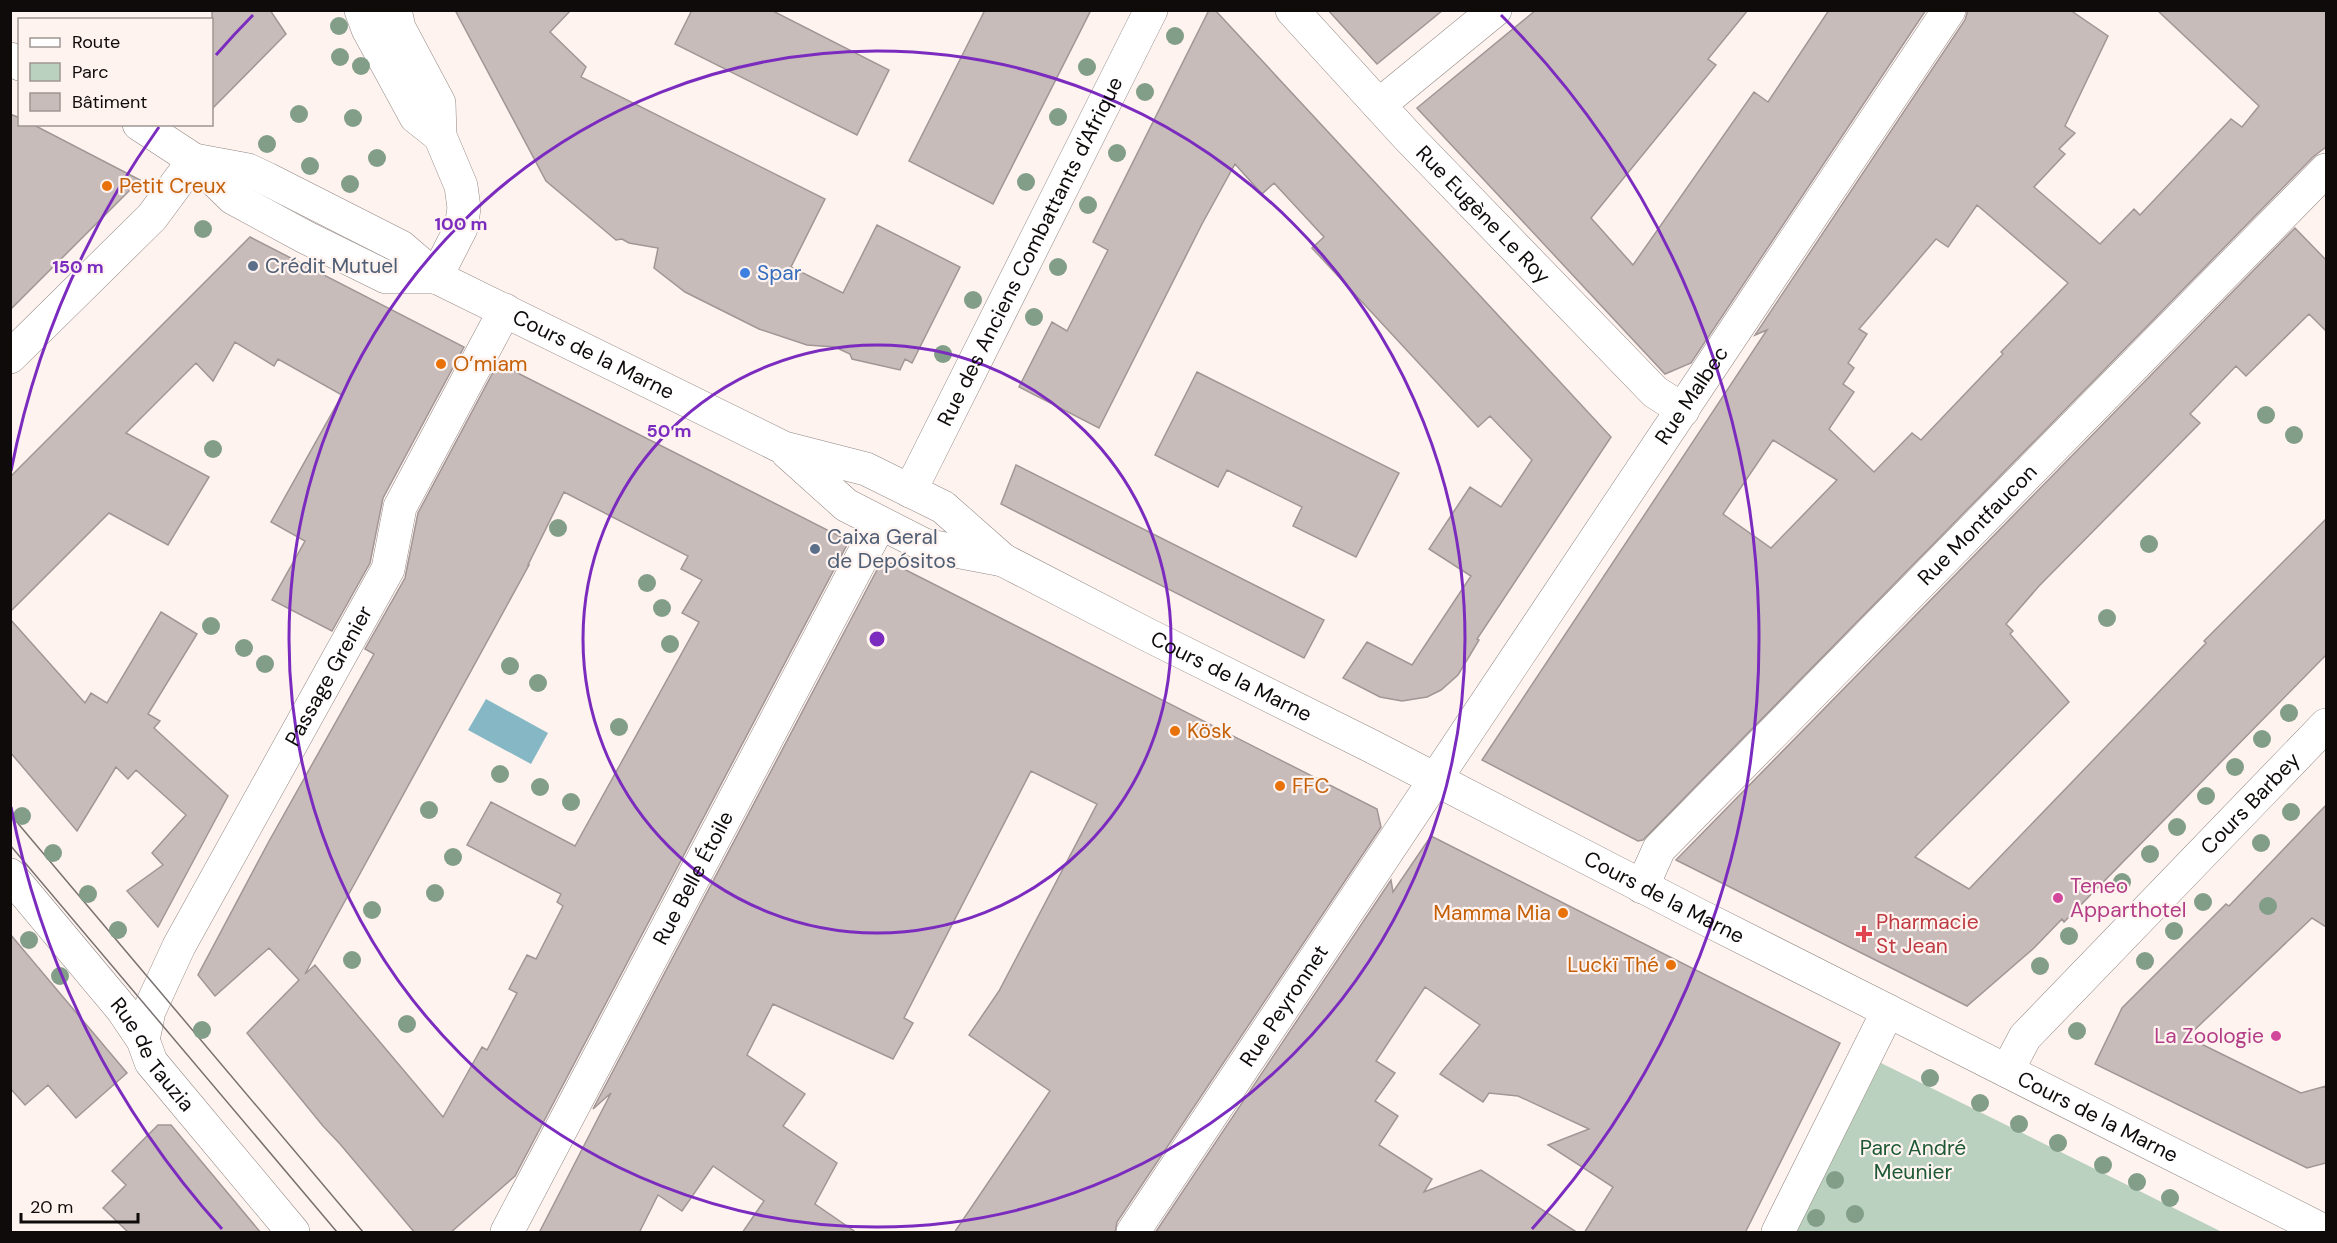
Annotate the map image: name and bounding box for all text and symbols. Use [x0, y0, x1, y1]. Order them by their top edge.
legend [18, 18, 213, 126]
text: Route [72, 30, 120, 54]
text: Parc [72, 60, 108, 84]
street label: Rue des Anciens Combattants d'Afrique [931, 72, 1129, 431]
text: Bâtiment [72, 90, 147, 114]
street label: Rue Eugène Le Roy [1410, 139, 1557, 290]
place label: Petit Creux [119, 172, 226, 200]
marker: Petit Creux [100, 179, 114, 193]
text: 100 m [434, 212, 488, 236]
place label: Crédit Mutuel [265, 252, 398, 280]
text: 150 m [52, 255, 104, 279]
marker: Crédit Mutuel [246, 259, 260, 273]
place label: Spar [757, 259, 802, 287]
marker: Spar [738, 266, 752, 280]
street label: Cours de la Marne [508, 303, 679, 406]
street label: Rue Malbec [1649, 341, 1735, 450]
place label: O’miam [453, 350, 528, 378]
marker: O’miam [434, 357, 448, 371]
text: 50 m [646, 419, 692, 443]
street label: Rue Montfaucon [1912, 458, 2043, 591]
place label: Caixa Geral de Depósitos [827, 523, 956, 575]
marker: Caixa Geral de Depósitos [808, 542, 822, 556]
street label: Passage Grenier [279, 600, 379, 751]
street label: Cours de la Marne [1146, 624, 1317, 728]
centre of rings [867, 629, 887, 649]
place label: Kösk [1187, 717, 1233, 745]
marker: Kösk [1168, 724, 1182, 738]
street label: Cours Barbey [2195, 746, 2306, 861]
place label: FFC [1292, 772, 1330, 800]
marker: FFC [1273, 779, 1287, 793]
street label: Rue Belle Étoile [647, 806, 740, 950]
street label: Cours de la Marne [1579, 844, 1749, 950]
place label: Teneo Apparthotel [2070, 872, 2186, 924]
marker: Teneo Apparthotel [2051, 891, 2065, 905]
place label: Mamma Mia [1433, 899, 1551, 927]
marker: Mamma Mia [1556, 906, 1570, 920]
place label: Pharmacie St Jean [1876, 908, 1979, 960]
marker: Pharmacie St Jean [1857, 927, 1871, 941]
street label: Rue Peyronnet [1233, 940, 1335, 1072]
place label: Luckï Thé [1567, 951, 1659, 979]
marker: Luckï Thé [1664, 958, 1678, 972]
street label: Rue de Tauzia [104, 992, 201, 1118]
place label: La Zoologie [2154, 1022, 2264, 1050]
marker: La Zoologie [2269, 1029, 2283, 1043]
street label: Cours de la Marne [2012, 1064, 2183, 1169]
park label: Parc André Meunier [1860, 1134, 1966, 1186]
scale bar [21, 1186, 138, 1224]
text: 20 m [30, 1195, 73, 1219]

